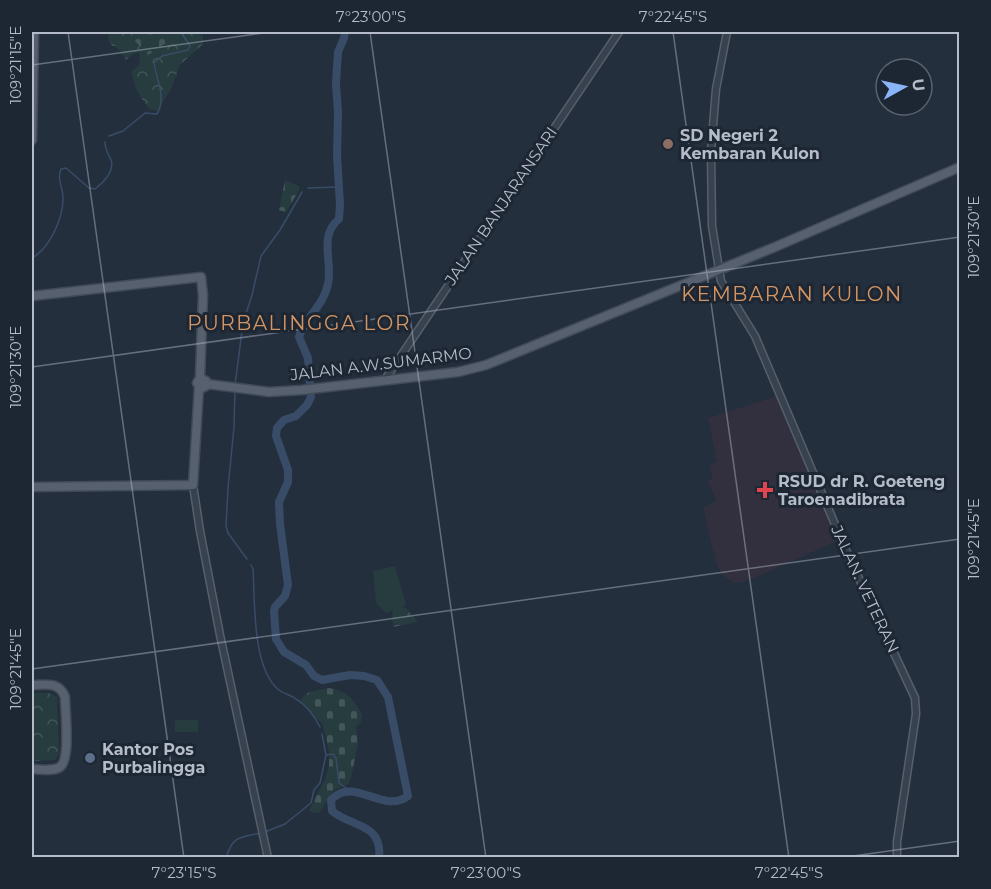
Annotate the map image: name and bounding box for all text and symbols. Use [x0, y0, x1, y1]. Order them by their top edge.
text: 7°23'00"S [336, 7, 406, 26]
text: 7°22'45"S [639, 7, 707, 26]
text: 109°21'15"E [6, 26, 25, 104]
north arrow [874, 57, 934, 117]
text: U [908, 77, 929, 93]
street label: JALAN BANJARANSARI [440, 123, 561, 290]
place label: SD Negeri 2 Kembaran Kulon [680, 126, 820, 163]
marker: SD Negeri 2 Kembaran Kulon [661, 137, 675, 151]
text: 109°21'30"E [964, 196, 983, 278]
district label: KEMBARAN KULON [681, 282, 903, 306]
district label: PURBALINGGA LOR [187, 311, 411, 335]
text: 109°21'30"E [6, 326, 25, 408]
street label: JALAN A.W.SUMARMO [288, 343, 473, 385]
place label: RSUD dr R. Goeteng Taroenadibrata [778, 472, 945, 509]
marker: RSUD dr R. Goeteng Taroenadibrata [756, 481, 774, 499]
text: 109°21'45"E [964, 498, 983, 580]
street label: JALAN. VETERAN [827, 521, 903, 656]
text: 109°21'45"E [6, 628, 25, 710]
place label: Kantor Pos Purbalingga [102, 740, 205, 777]
marker: Kantor Pos Purbalingga [83, 751, 97, 765]
text: 7°23'15"S [152, 863, 216, 882]
text: 7°23'00"S [451, 863, 521, 882]
text: 7°22'45"S [755, 863, 823, 882]

